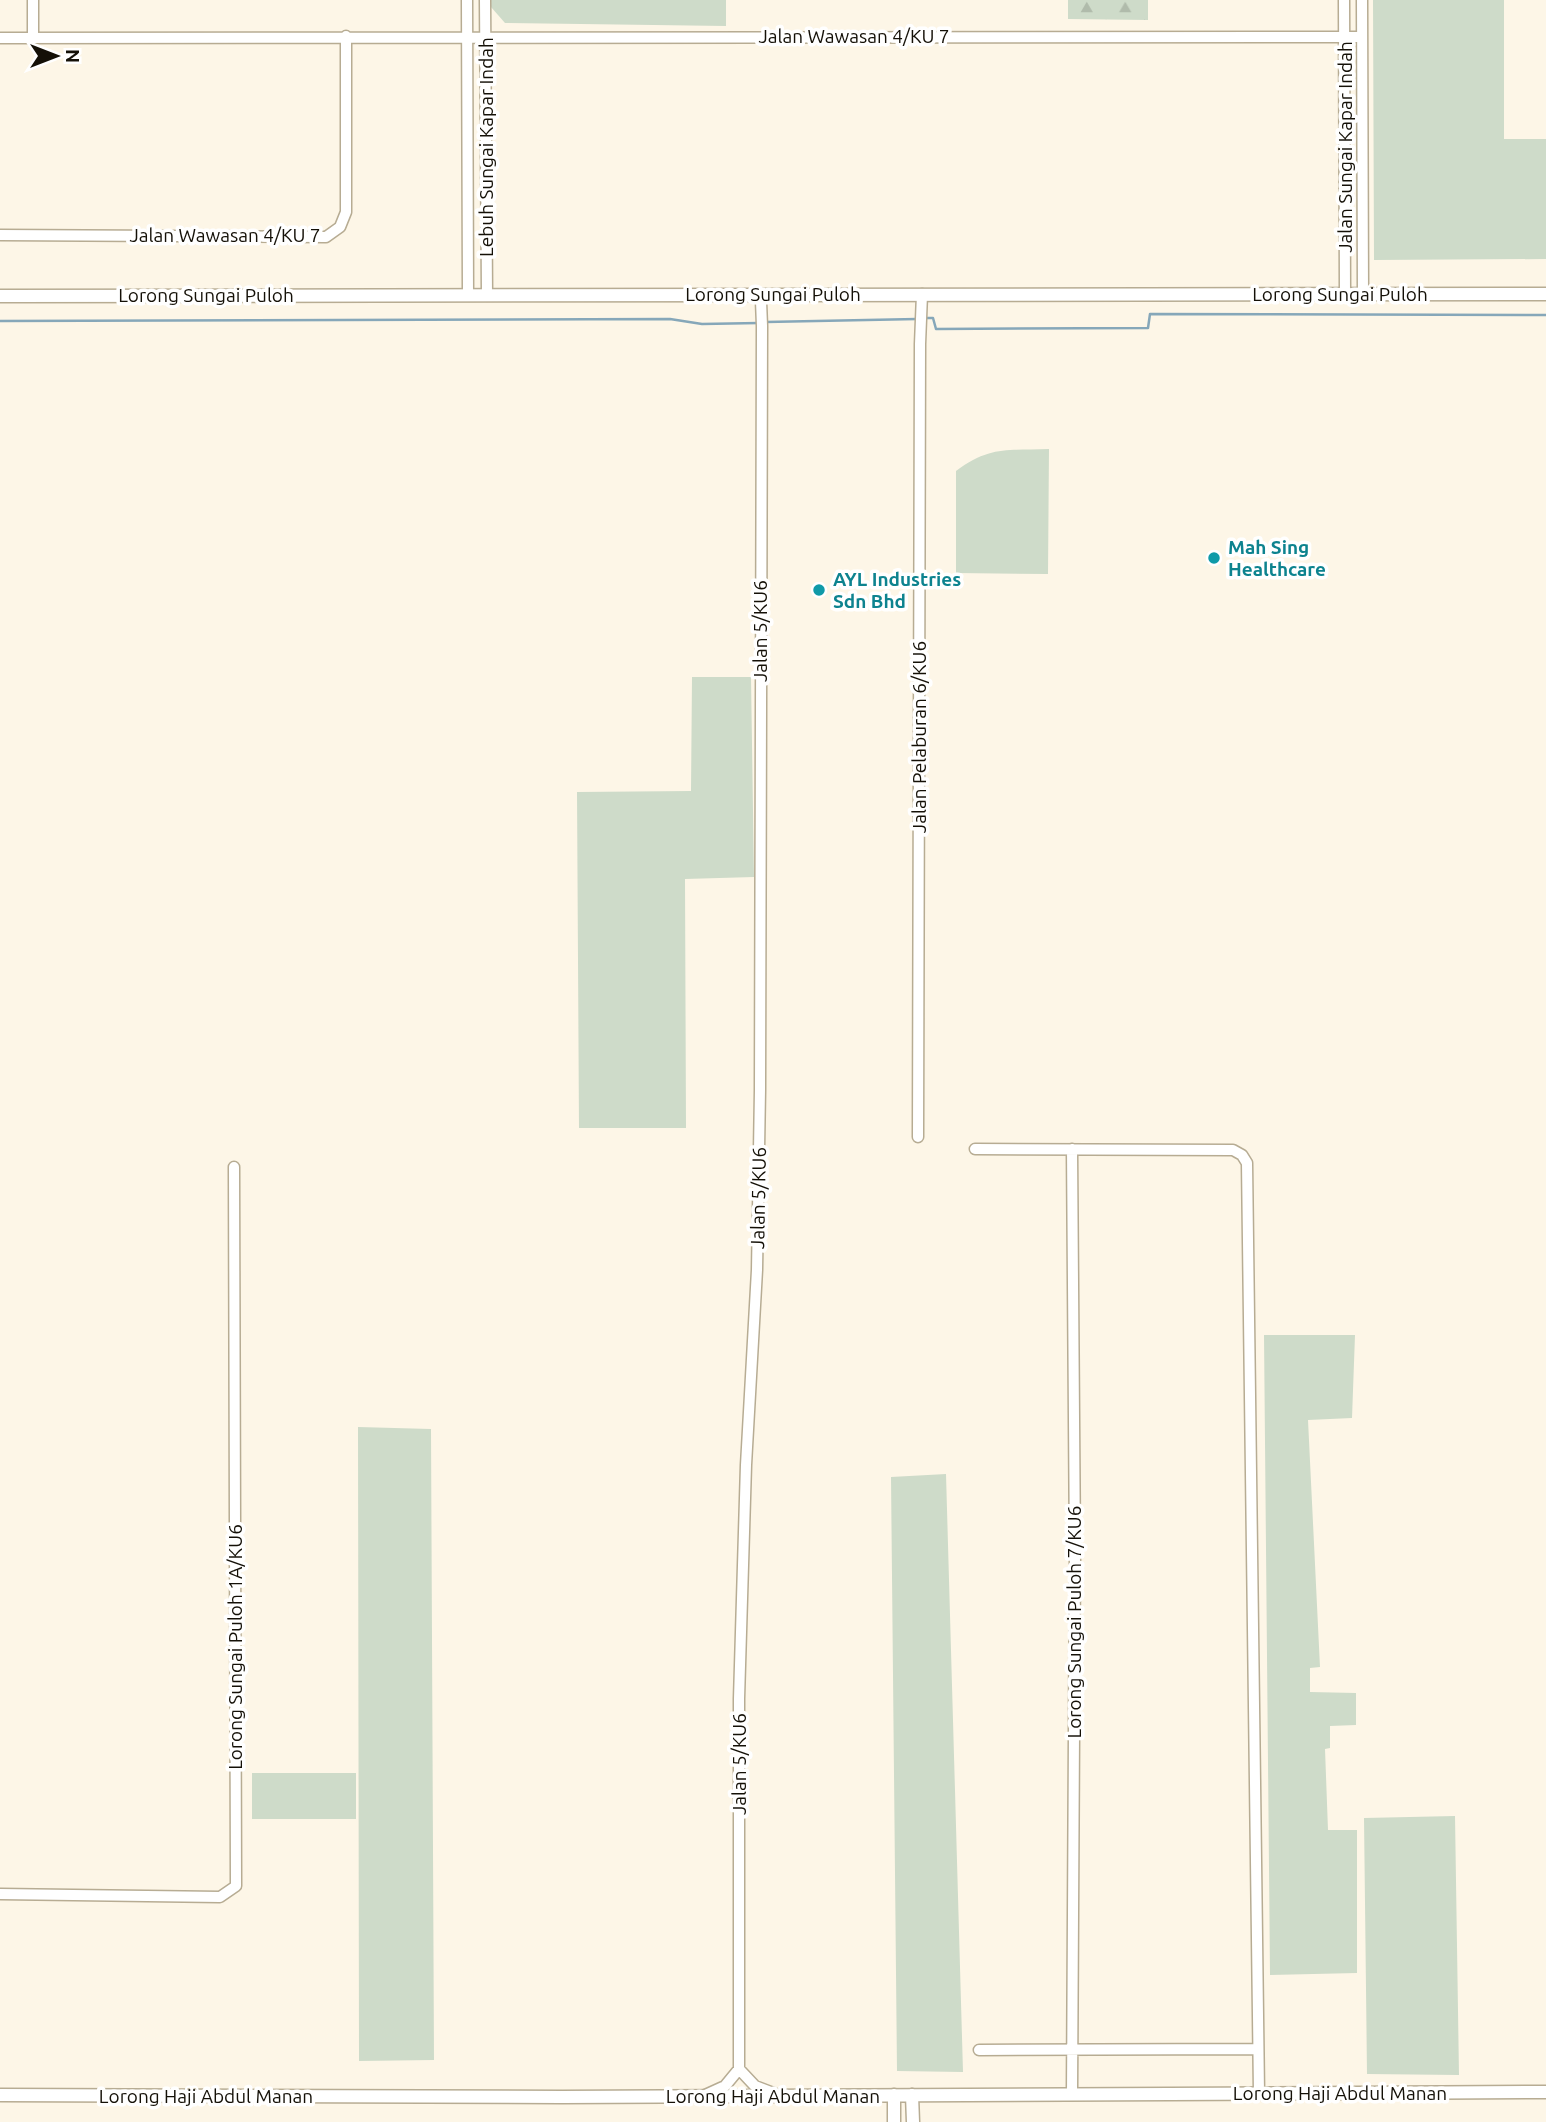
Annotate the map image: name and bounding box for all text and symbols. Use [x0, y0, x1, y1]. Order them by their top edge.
north arrow [21, 21, 91, 91]
street label: Jalan Wawasan 4/KU 7 [758, 25, 950, 47]
street label: Lebuh Sungai Kapar Indah [475, 37, 497, 257]
street label: Jalan Sungai Kapar Indah [1334, 41, 1356, 253]
text: N [62, 49, 84, 63]
street label: Jalan Wawasan 4/KU 7 [129, 224, 321, 246]
street label: Lorong Sungai Puloh [685, 283, 861, 305]
street label: Lorong Sungai Puloh [1252, 283, 1428, 305]
street label: Lorong Sungai Puloh [118, 284, 294, 306]
place label: Mah Sing Healthcare [1228, 536, 1326, 580]
marker: Mah Sing Healthcare [1206, 550, 1222, 566]
place label: AYL Industries Sdn Bhd [833, 568, 961, 612]
street label: Jalan 5/KU6 [749, 580, 771, 682]
marker: AYL Industries Sdn Bhd [811, 582, 827, 598]
street label: Jalan Pelaburan 6/KU6 [908, 641, 930, 833]
street label: Jalan 5/KU6 [746, 1147, 770, 1249]
street label: Lorong Sungai Puloh 7/KU6 [1063, 1506, 1085, 1739]
street label: Lorong Sungai Puloh 1A/KU6 [224, 1524, 246, 1770]
street label: Jalan 5/KU6 [728, 1713, 750, 1815]
street label: Lorong Haji Abdul Manan [1233, 2082, 1447, 2104]
street label: Lorong Haji Abdul Manan [99, 2085, 313, 2107]
street label: Lorong Haji Abdul Manan [666, 2085, 880, 2107]

